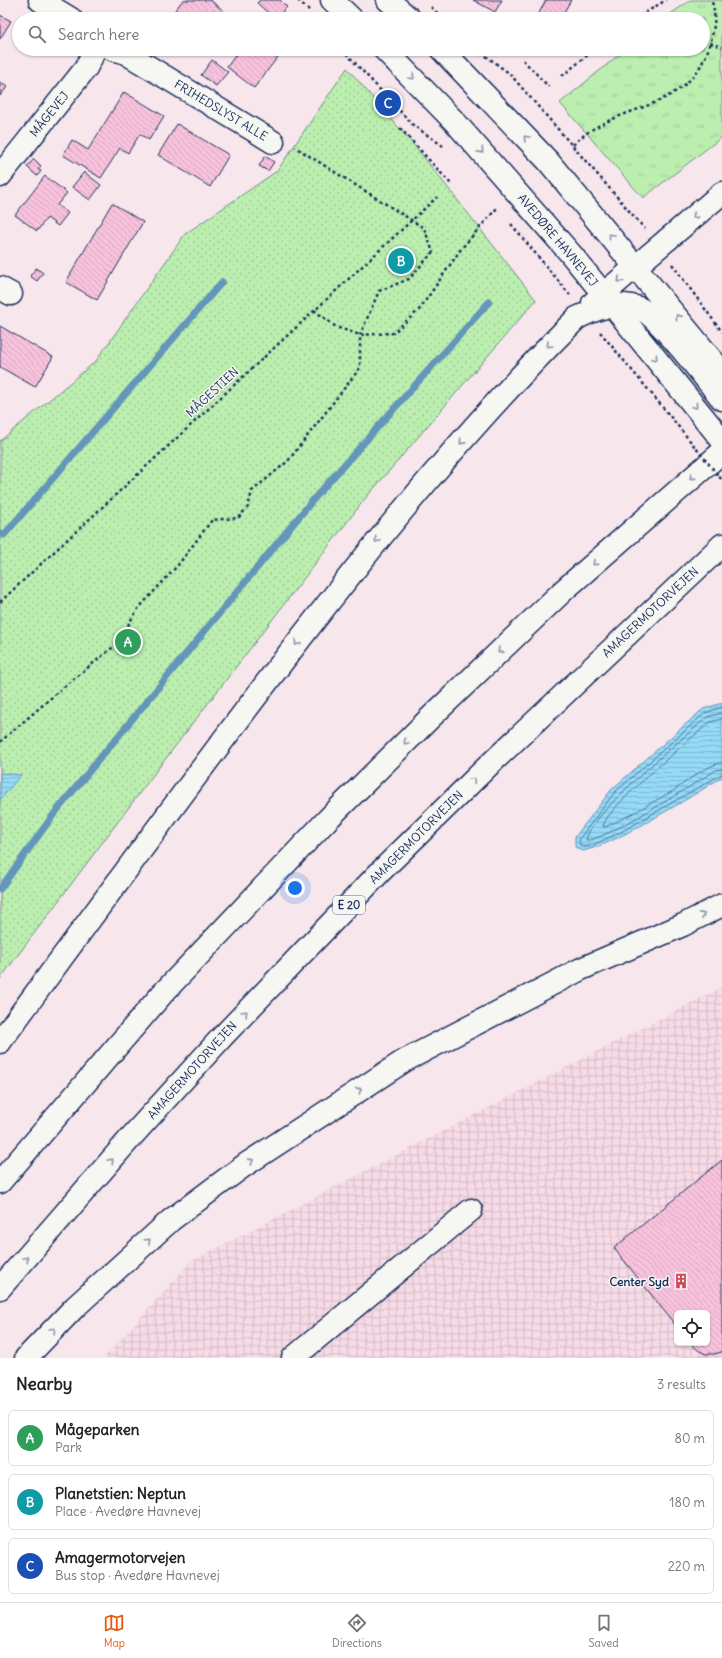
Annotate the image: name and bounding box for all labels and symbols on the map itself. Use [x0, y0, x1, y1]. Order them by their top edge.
one-way arrow [407, 72, 414, 80]
street label: FRIHEDSLYST ALLE [172, 76, 270, 144]
street label: MÅGEVEJ [26, 88, 72, 140]
pin: C [375, 88, 401, 118]
one-way arrow [523, 135, 531, 143]
one-way arrow [476, 146, 484, 154]
street label: AVEDØRE HAVNEVEJ [515, 191, 601, 289]
one-way arrow [692, 211, 699, 218]
one-way arrow [608, 234, 615, 241]
pin: B [388, 246, 414, 276]
one-way arrow [617, 276, 624, 283]
one-way arrow [675, 315, 682, 322]
one-way arrow [546, 340, 554, 348]
one-way arrow [651, 353, 658, 360]
street label: MÅGESTIEN [183, 364, 241, 420]
one-way arrow [690, 402, 697, 409]
one-way arrow [460, 437, 467, 444]
one-way arrow [689, 472, 697, 479]
one-way arrow [375, 535, 382, 543]
one-way arrow [592, 558, 599, 565]
street label: AMAGERMOTORVEJEN [599, 563, 701, 661]
pin: A [115, 627, 141, 657]
one-way arrow [295, 638, 302, 645]
one-way arrow [497, 647, 504, 654]
one-way arrow [403, 737, 411, 745]
one-way arrow [468, 777, 476, 785]
street label: AMAGERMOTORVEJEN [366, 787, 466, 887]
your location [285, 878, 305, 898]
road number: E 20 [333, 896, 365, 914]
one-way arrow [698, 912, 706, 920]
one-way arrow [240, 1010, 248, 1018]
street label: AMAGERMOTORVEJEN [144, 1018, 240, 1122]
one-way arrow [355, 1088, 362, 1095]
one-way arrow [106, 1158, 113, 1166]
one-way arrow [247, 1158, 254, 1166]
one-way arrow [143, 1238, 151, 1246]
one-way arrow [21, 1256, 28, 1264]
building icon: Center Syd [672, 1272, 690, 1290]
place label: Center Syd [609, 1274, 669, 1290]
one-way arrow [49, 1327, 56, 1335]

